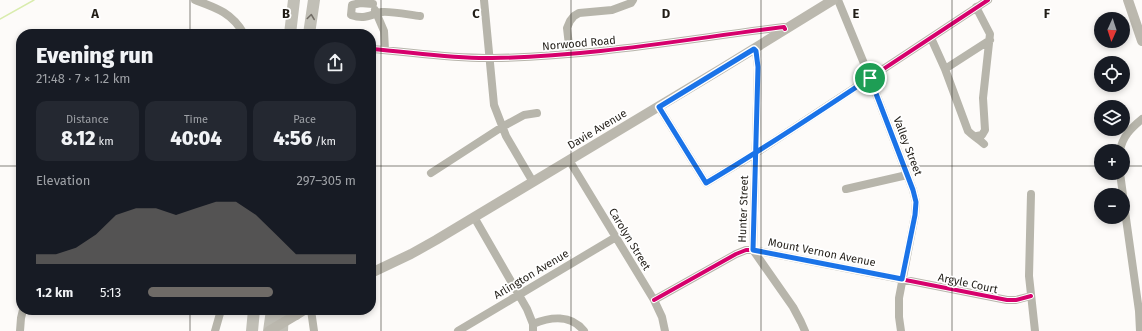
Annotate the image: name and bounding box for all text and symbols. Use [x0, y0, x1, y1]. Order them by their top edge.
text: A [90, 6, 99, 21]
text: B [282, 6, 290, 21]
text: C [472, 6, 480, 21]
text: D [662, 6, 671, 21]
text: E [853, 6, 860, 21]
text: F [1044, 6, 1051, 21]
north arrow [1094, 12, 1130, 48]
map controls [1094, 12, 1130, 224]
one-way arrow [306, 14, 315, 20]
street label: Norwood Road [542, 34, 616, 53]
text: Evening run [36, 42, 153, 69]
button: share [314, 42, 356, 84]
button: locate [1094, 56, 1130, 92]
pin [853, 61, 887, 95]
icon: arrive [859, 67, 881, 89]
text: 21:48 · 7 × 1.2 km [36, 71, 130, 86]
button: layers [1094, 100, 1130, 136]
street label: Davie Avenue [565, 107, 629, 152]
text: Distance [66, 113, 109, 126]
text: Time [184, 113, 208, 126]
text: Pace [293, 113, 316, 126]
street label: Valley Street [890, 115, 925, 178]
text: 8.12 [61, 126, 96, 150]
text: 40:04 [170, 126, 222, 150]
text: 4:56 [273, 126, 312, 150]
text: km [96, 135, 114, 148]
text: /km [312, 135, 336, 148]
button: + [1094, 144, 1130, 180]
text: Elevation [36, 173, 90, 188]
text: 297–305 m [296, 173, 356, 188]
street label: Hunter Street [736, 175, 751, 243]
button: − [1094, 188, 1130, 224]
street label: Carolyn Street [606, 206, 653, 273]
street label: Mount Vernon Avenue [767, 236, 877, 269]
street label: Arlington Avenue [491, 247, 571, 302]
street label: Argyle Court [937, 271, 999, 296]
text: 1.2 km [36, 285, 73, 300]
text: 5:13 [100, 285, 121, 300]

